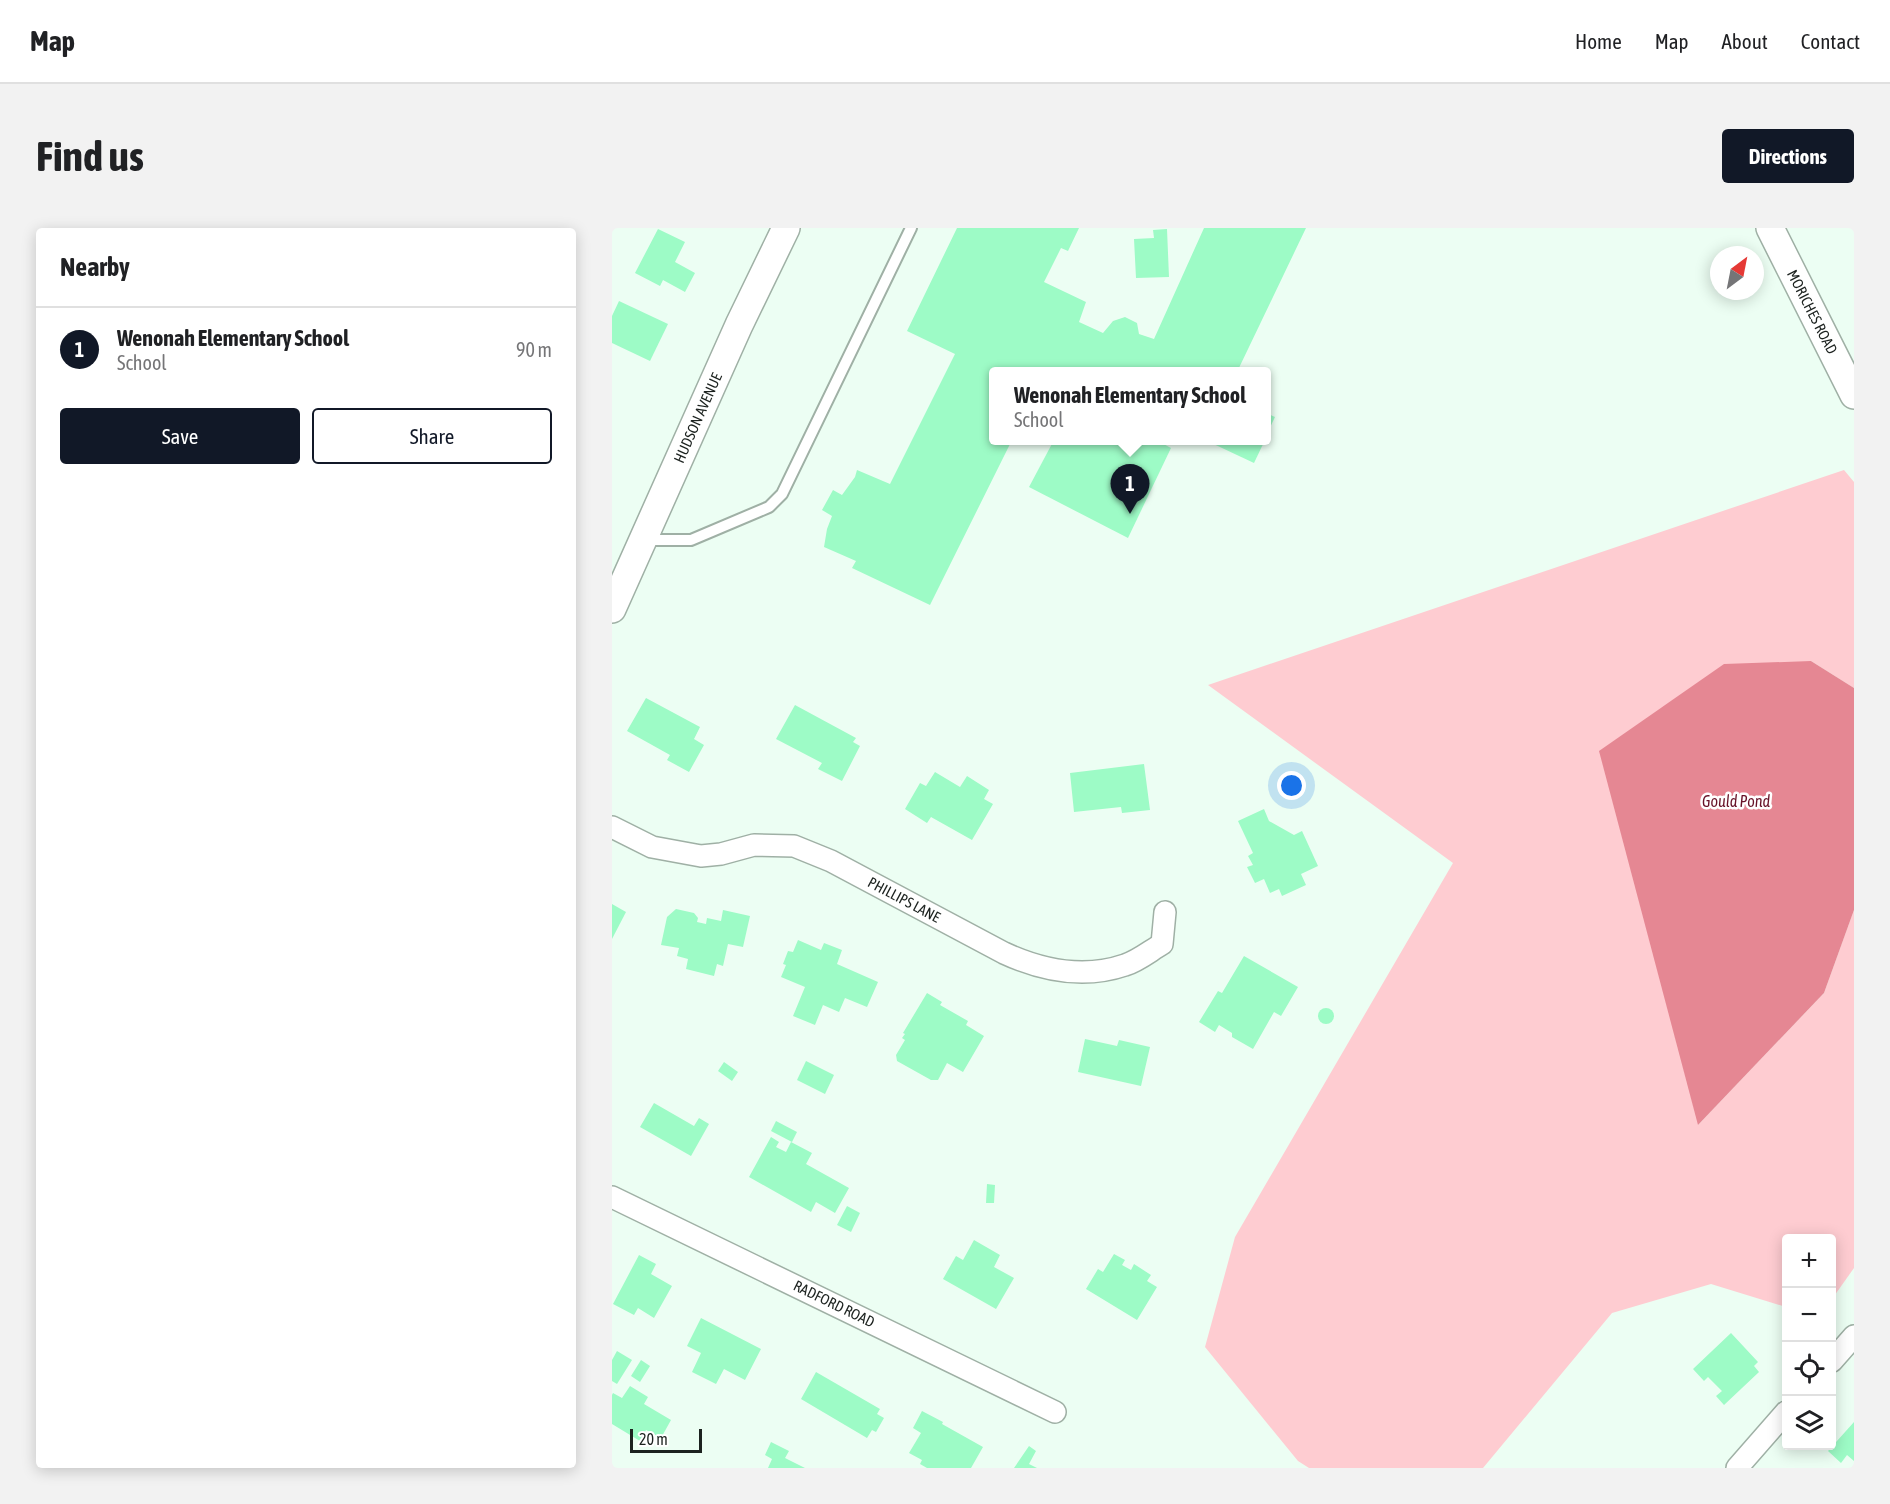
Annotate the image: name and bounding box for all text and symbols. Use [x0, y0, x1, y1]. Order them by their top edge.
text: Map [30, 25, 75, 57]
text: Home [1575, 29, 1622, 53]
text: Map [1655, 29, 1689, 53]
text: About [1722, 29, 1768, 53]
text: Contact [1801, 29, 1860, 53]
button: Directions [1722, 129, 1854, 183]
text: Find us [36, 132, 144, 180]
north arrow [1710, 246, 1764, 300]
text: Nearby [60, 252, 130, 282]
street label: MORICHES ROAD [1784, 267, 1841, 357]
text: Wenonah Elementary School [117, 325, 349, 351]
text: 1 [75, 338, 84, 361]
text: 90 m [516, 338, 552, 361]
text: School [117, 351, 167, 374]
popup [989, 367, 1271, 445]
street label: HUDSON AVENUE [670, 370, 725, 465]
text: Wenonah Elementary School [1014, 382, 1246, 408]
button: Save [60, 408, 300, 464]
button: Share [312, 408, 552, 464]
text: School [1014, 408, 1064, 431]
pin: 1 [1110, 464, 1150, 514]
your location [1277, 771, 1306, 800]
water label: Gould Pond [1702, 792, 1770, 810]
street label: PHILLIPS LANE [865, 873, 944, 926]
map controls [1782, 1234, 1836, 1450]
button: + [1782, 1234, 1836, 1288]
street label: RADFORD ROAD [791, 1277, 877, 1330]
button: − [1782, 1288, 1836, 1342]
button: locate [1782, 1342, 1836, 1396]
button: layers [1782, 1396, 1836, 1450]
scale bar [630, 1426, 702, 1454]
text: 20 m [639, 1430, 668, 1448]

